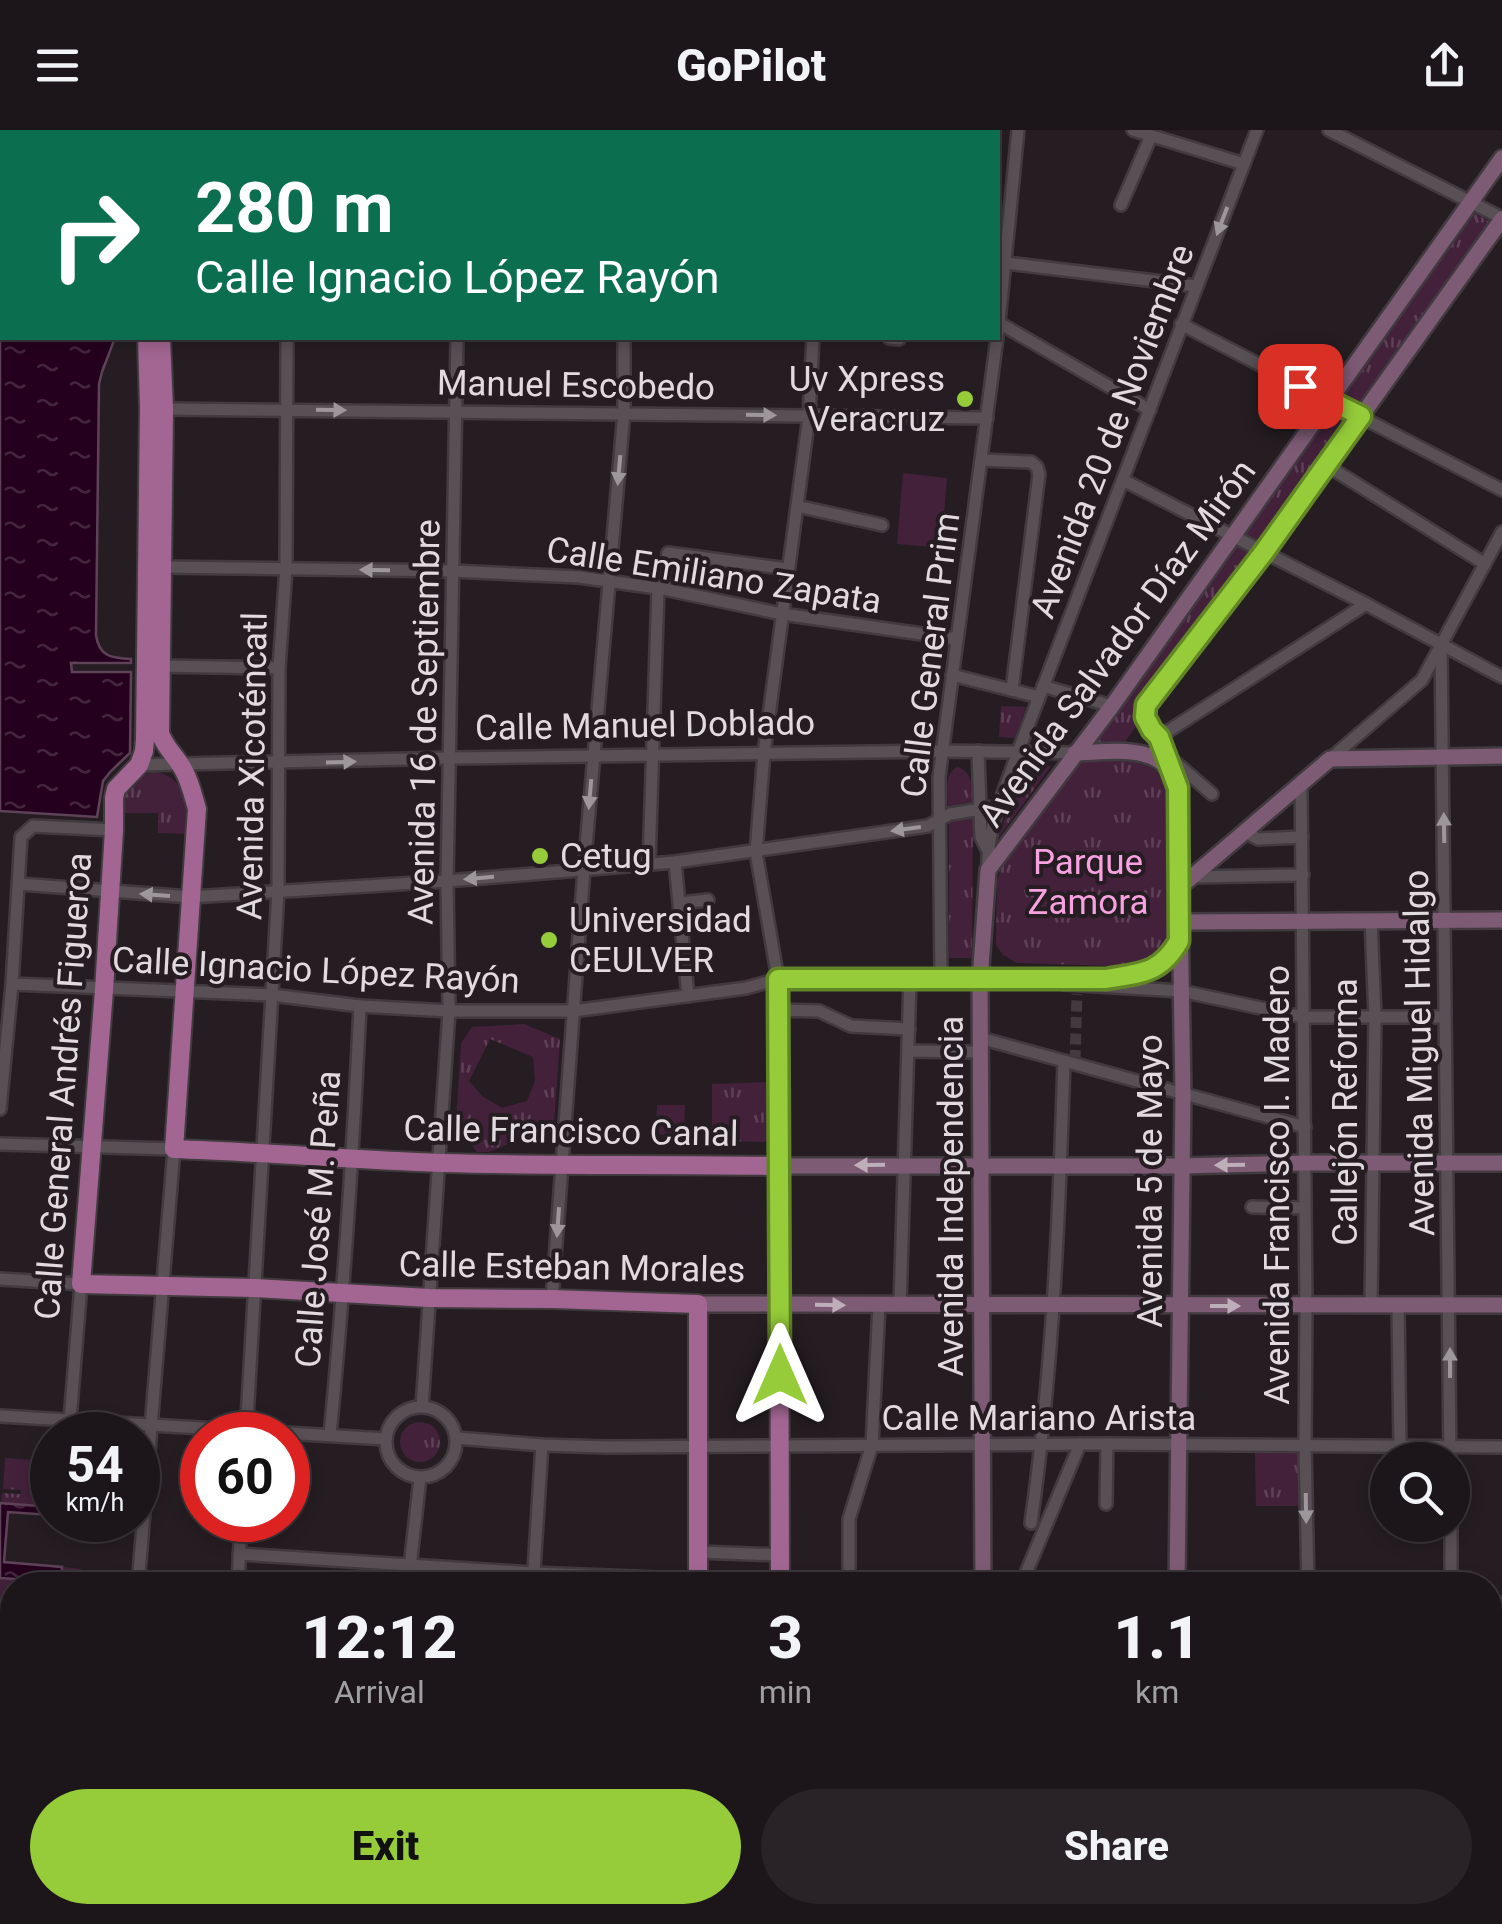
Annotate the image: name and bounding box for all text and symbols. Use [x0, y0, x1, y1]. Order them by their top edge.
icon: menu [30, 38, 85, 93]
icon: share [1417, 38, 1472, 93]
text: GoPilot [676, 39, 826, 92]
text: 280 m [195, 167, 394, 249]
icon: right [30, 170, 160, 300]
one-way arrow [1213, 206, 1229, 236]
street label: Avenida 20 de Noviembre [1022, 239, 1203, 624]
text: Calle Ignacio López Rayón [195, 251, 720, 304]
pin [1258, 344, 1343, 429]
place label: Uv Xpress Veracruz [789, 359, 945, 440]
icon: arrive [1273, 359, 1328, 414]
street label: Manuel Escobedo [437, 363, 715, 408]
marker: Uv Xpress Veracruz [954, 388, 976, 410]
one-way arrow [315, 402, 347, 418]
one-way arrow [745, 408, 777, 424]
street label: Avenida Salvador Díaz Mirón [970, 452, 1264, 835]
one-way arrow [610, 454, 626, 486]
street label: Calle General Prim [893, 510, 968, 800]
street label: Avenida 16 de Septiembre [400, 519, 449, 925]
street label: Calle Emiliano Zapata [544, 529, 884, 622]
one-way arrow [358, 562, 390, 578]
street label: Avenida Xicoténcatl [229, 612, 276, 920]
street label: Calle Manuel Doblado [475, 702, 815, 749]
one-way arrow [326, 753, 358, 769]
one-way arrow [582, 778, 598, 810]
one-way arrow [1435, 811, 1451, 843]
one-way arrow [890, 822, 922, 838]
place label: Cetug [560, 836, 652, 877]
park label: Parque Zamora [1028, 842, 1148, 923]
marker: Cetug [529, 845, 551, 867]
street label: Calle General Andrés Figueroa [27, 851, 100, 1321]
street label: Avenida Miguel Hidalgo [1396, 869, 1443, 1237]
one-way arrow [463, 871, 495, 887]
one-way arrow [139, 886, 170, 902]
place label: Universidad CEULVER [569, 900, 752, 981]
marker: Universidad CEULVER [538, 929, 560, 951]
street label: Calle Ignacio López Rayón [111, 939, 521, 1002]
street label: Avenida Francisco I. Madero [1257, 965, 1298, 1405]
street label: Callejón Reforma [1325, 978, 1366, 1246]
street label: Avenida Independencia [931, 1016, 972, 1376]
street label: Avenida 5 de Mayo [1130, 1034, 1171, 1328]
street label: Calle José M. Peña [288, 1069, 349, 1369]
street label: Calle Francisco Canal [403, 1108, 739, 1155]
one-way arrow [1213, 1157, 1245, 1173]
one-way arrow [853, 1158, 885, 1174]
one-way arrow [549, 1207, 565, 1239]
street label: Calle Esteban Morales [398, 1244, 746, 1291]
one-way arrow [815, 1297, 847, 1313]
one-way arrow [1210, 1298, 1242, 1314]
position arrow [728, 1323, 832, 1427]
one-way arrow [1441, 1346, 1457, 1378]
street label: Calle Mariano Arista [882, 1398, 1196, 1439]
speed limit sign: 60 [180, 1412, 310, 1542]
text: 54 [66, 1436, 124, 1494]
map controls [1370, 1442, 1470, 1542]
button: search [1370, 1442, 1470, 1542]
text: km/h [66, 1488, 124, 1517]
one-way arrow [1299, 1493, 1315, 1525]
text: 12:12 [301, 1602, 457, 1673]
text: 3 [768, 1602, 803, 1673]
text: 1.1 [1114, 1602, 1201, 1673]
text: Arrival [334, 1673, 425, 1711]
text: min [759, 1673, 812, 1711]
text: km [1135, 1673, 1179, 1711]
button: Exit [30, 1789, 741, 1904]
button: Share [761, 1789, 1472, 1904]

